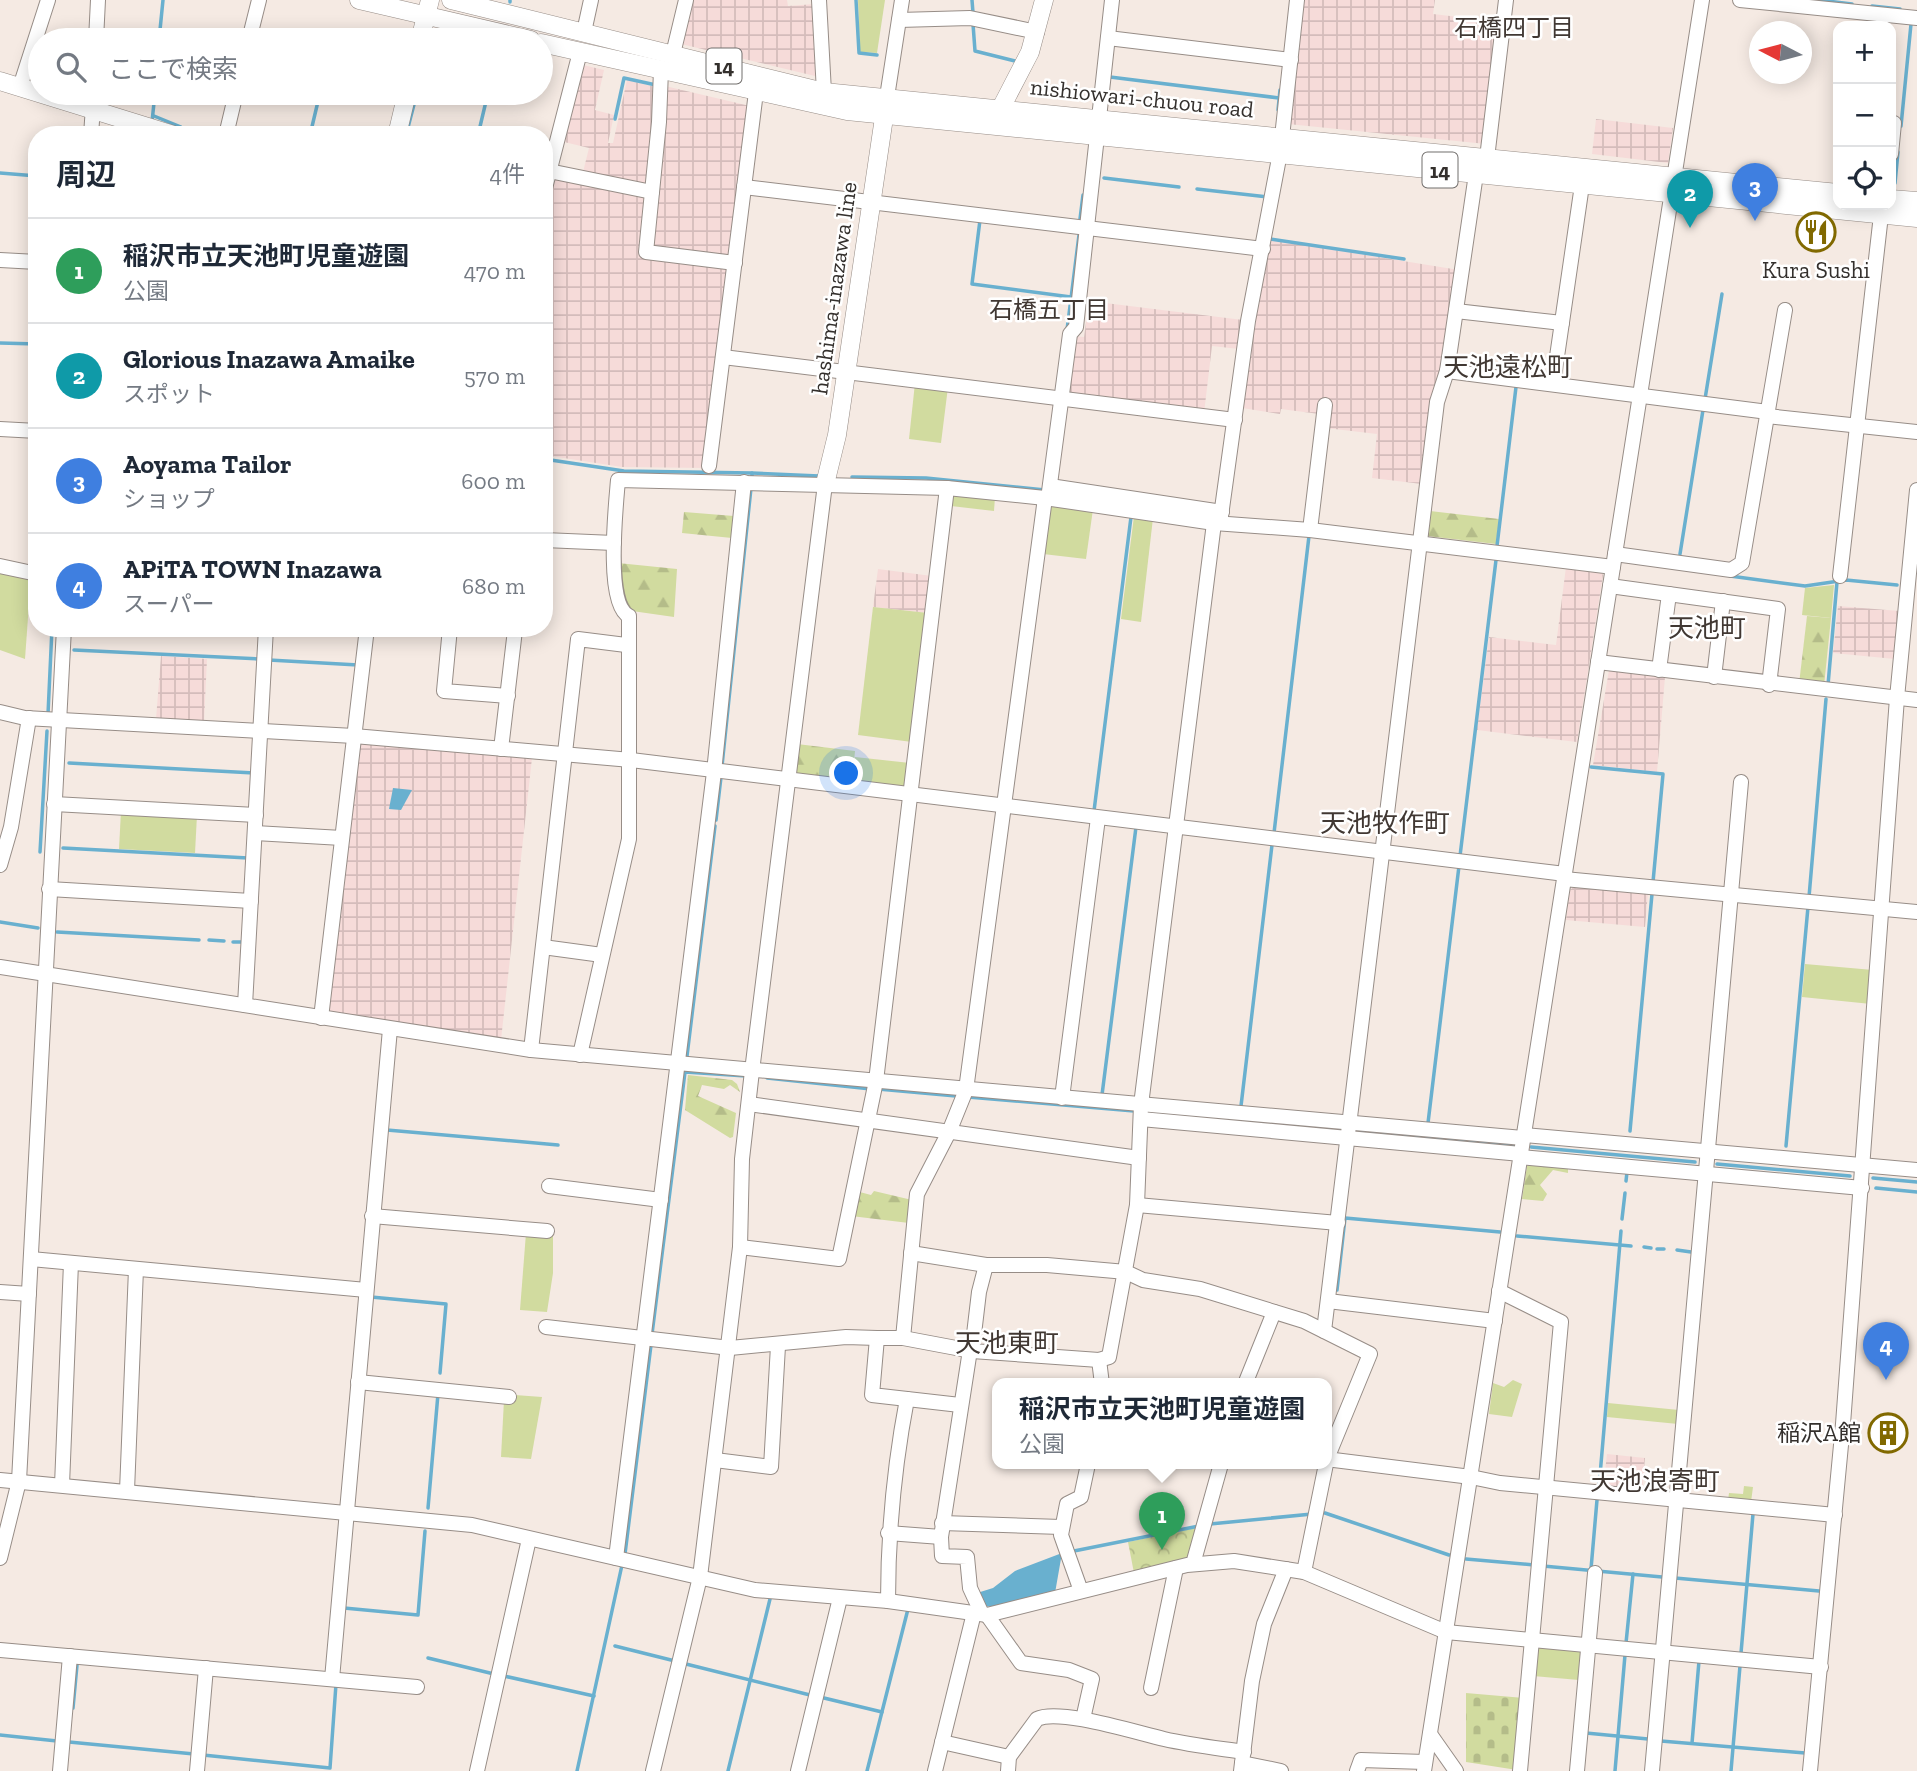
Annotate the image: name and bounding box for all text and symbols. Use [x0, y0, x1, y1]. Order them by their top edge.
district label: 石橋四丁目 [1454, 13, 1574, 42]
north arrow [1749, 21, 1812, 84]
map controls [1833, 21, 1896, 210]
button: + [1833, 21, 1896, 84]
search box [28, 28, 553, 105]
icon: search [52, 48, 90, 86]
road number: 14 [706, 48, 742, 84]
text: ここで検索 [108, 53, 238, 85]
street label: nishiowari-chuou road [1029, 72, 1256, 124]
button: − [1833, 84, 1896, 147]
button: locate [1833, 147, 1896, 210]
road number: 14 [1422, 152, 1458, 188]
text: 周辺 [56, 157, 116, 193]
text: 4件 [490, 160, 525, 188]
pin: 3 [1732, 163, 1778, 221]
pin: 2 [1667, 170, 1713, 228]
street label: hashima-inazawa line [805, 180, 863, 396]
restaurant icon: Kura Sushi [1795, 211, 1837, 253]
text: 稲沢市立天池町児童遊園 [123, 240, 409, 272]
place label: Kura Sushi [1762, 256, 1870, 284]
text: 1 [74, 257, 84, 285]
text: 470 m [464, 257, 525, 285]
text: 公園 [123, 277, 169, 305]
district label: 石橋五丁目 [989, 295, 1109, 324]
text: Glorious Inazawa Amaike [123, 343, 415, 375]
district label: 天池遠松町 [1443, 351, 1573, 383]
text: 2 [73, 362, 85, 390]
text: 570 m [464, 362, 525, 390]
text: スポット [123, 380, 215, 408]
text: Aoyama Tailor [123, 448, 292, 480]
text: 3 [73, 467, 85, 495]
text: 600 m [461, 467, 525, 495]
text: ショップ [123, 485, 215, 513]
text: APiTA TOWN Inazawa [123, 553, 382, 585]
text: 4 [72, 572, 86, 600]
text: 680 m [462, 572, 525, 600]
text: スーパー [123, 590, 215, 618]
district label: 天池町 [1668, 612, 1746, 644]
your location [829, 756, 863, 790]
district label: 天池牧作町 [1320, 807, 1450, 839]
pin: 4 [1863, 1322, 1909, 1380]
district label: 天池東町 [955, 1327, 1059, 1359]
popup [992, 1378, 1332, 1469]
text: 稲沢市立天池町児童遊園 [1019, 1393, 1305, 1425]
building icon: 稲沢A館 [1867, 1412, 1909, 1454]
place label: 稲沢A館 [1777, 1419, 1861, 1447]
text: 公園 [1019, 1430, 1065, 1458]
district label: 天池浪寄町 [1590, 1465, 1720, 1497]
pin: 1 [1139, 1492, 1185, 1550]

